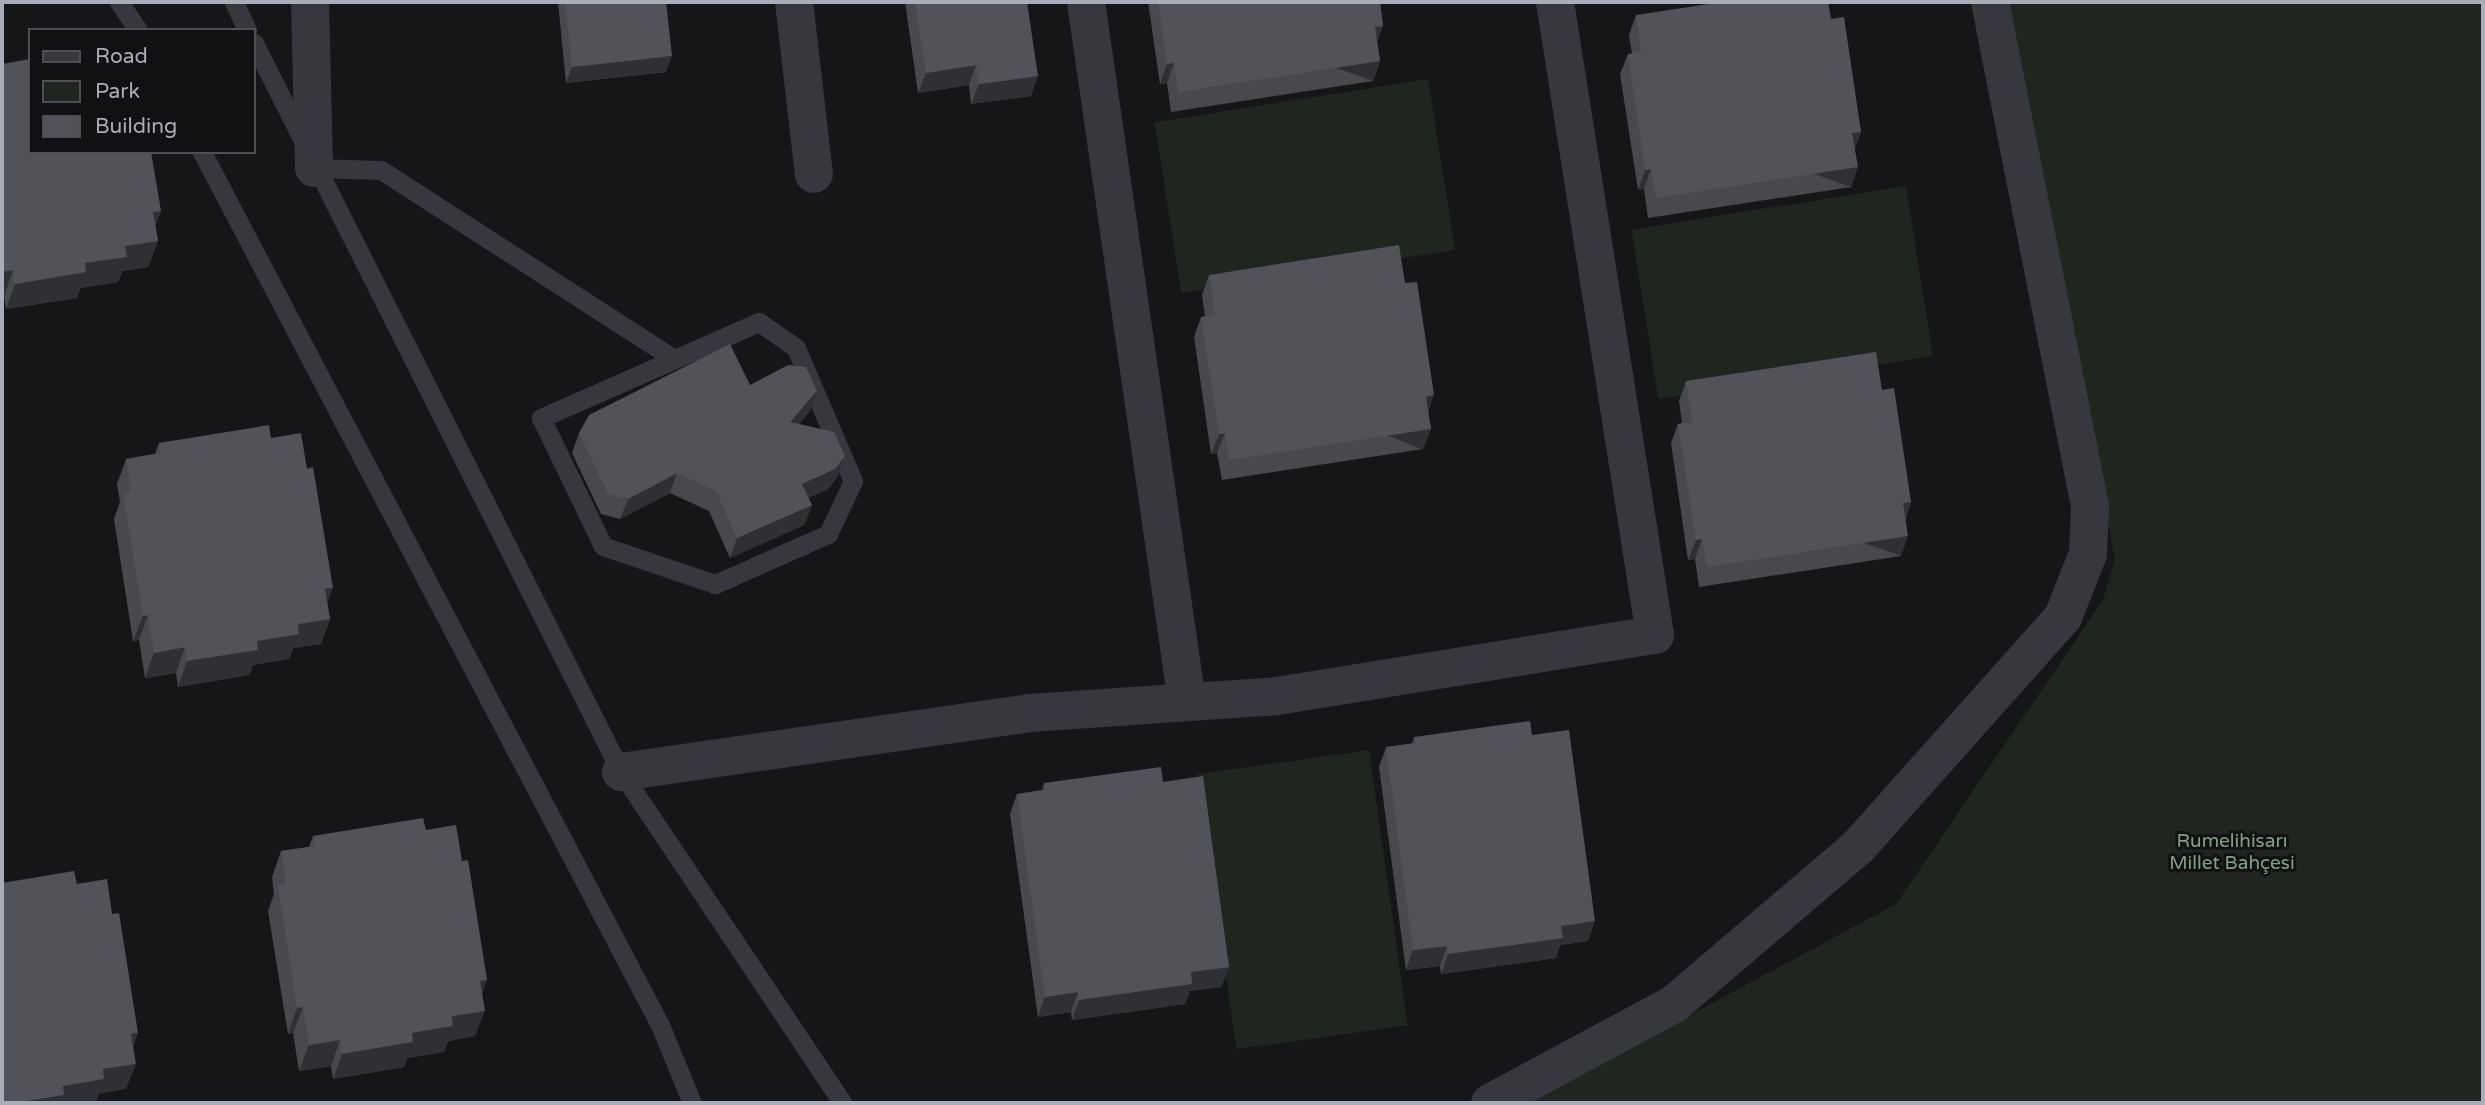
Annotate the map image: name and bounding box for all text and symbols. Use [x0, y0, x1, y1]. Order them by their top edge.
legend [28, 28, 256, 154]
text: Road [95, 44, 148, 69]
text: Park [95, 79, 140, 104]
text: Building [95, 114, 177, 139]
park label: Rumelihisarı Millet Bahçesi [2169, 831, 2295, 875]

